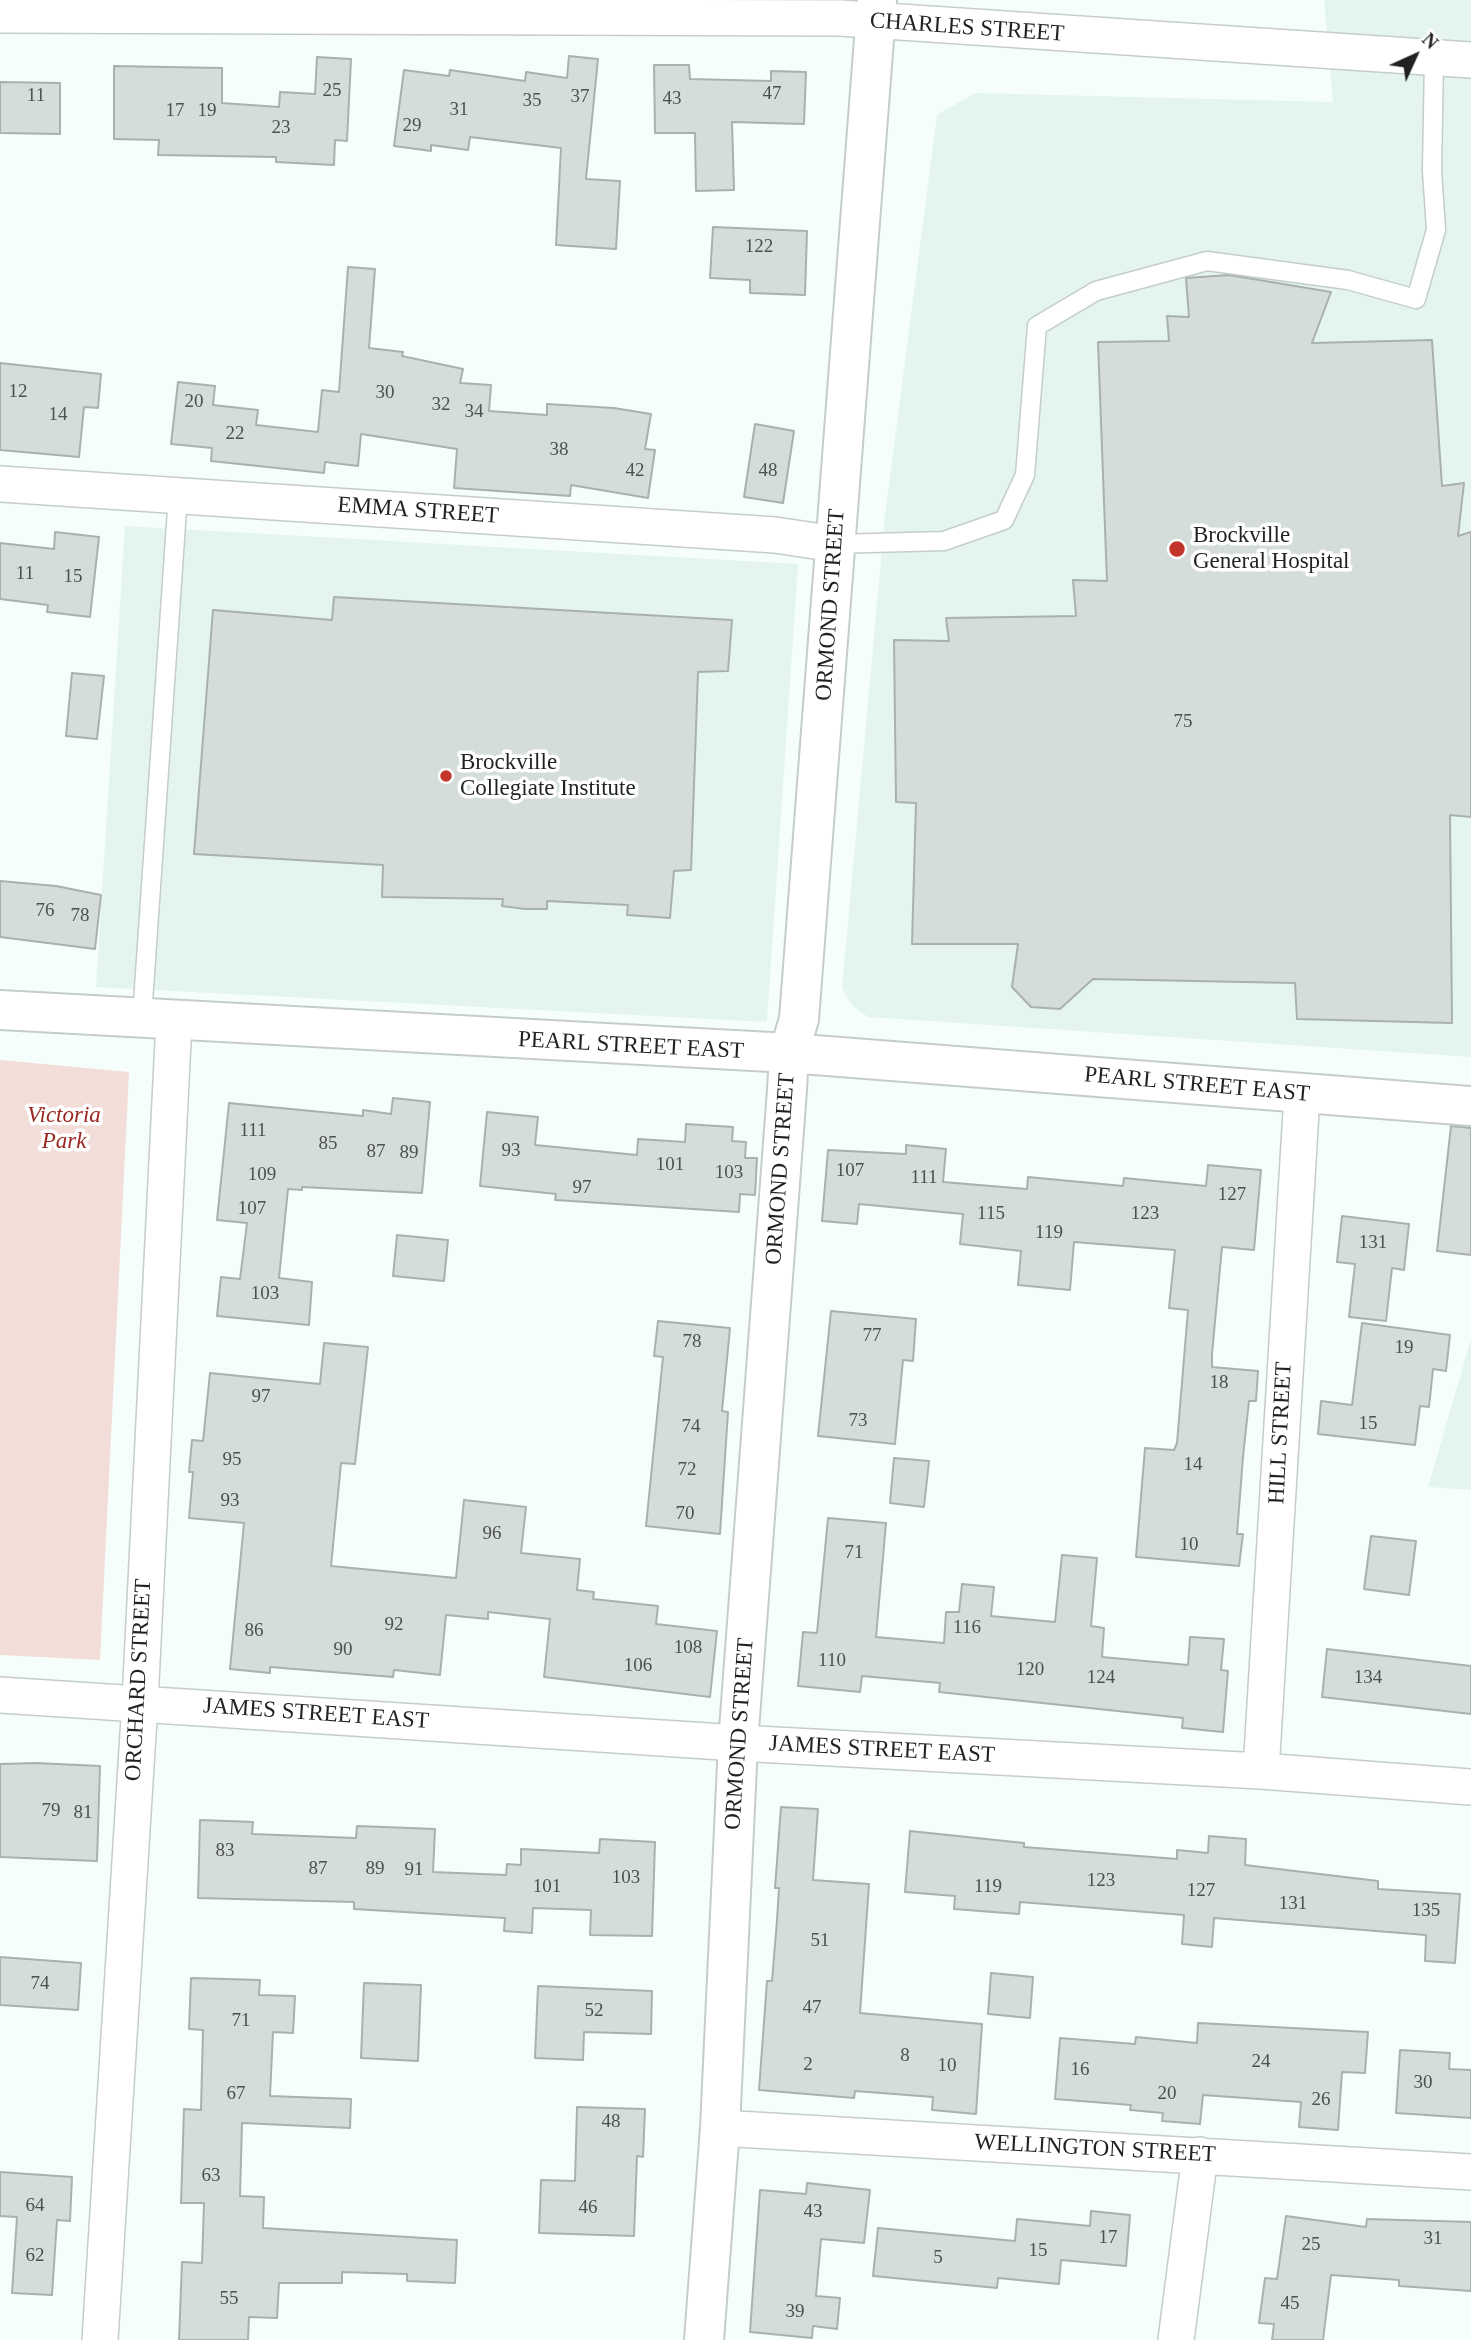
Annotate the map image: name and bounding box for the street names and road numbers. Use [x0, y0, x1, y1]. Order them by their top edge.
street label: CHARLES STREET [869, 7, 1065, 49]
street label: EMMA STREET [336, 492, 500, 530]
street label: ORMOND STREET [811, 508, 851, 702]
street label: PEARL STREET EAST [517, 1026, 745, 1066]
street label: PEARL STREET EAST [1083, 1061, 1311, 1109]
street label: ORMOND STREET [761, 1072, 801, 1266]
street label: HILL STREET [1263, 1361, 1299, 1505]
street label: ORCHARD STREET [120, 1578, 158, 1782]
street label: ORMOND STREET [720, 1637, 760, 1831]
street label: JAMES STREET EAST [202, 1692, 430, 1736]
street label: JAMES STREET EAST [768, 1730, 996, 1770]
street label: WELLINGTON STREET [974, 2129, 1216, 2169]

